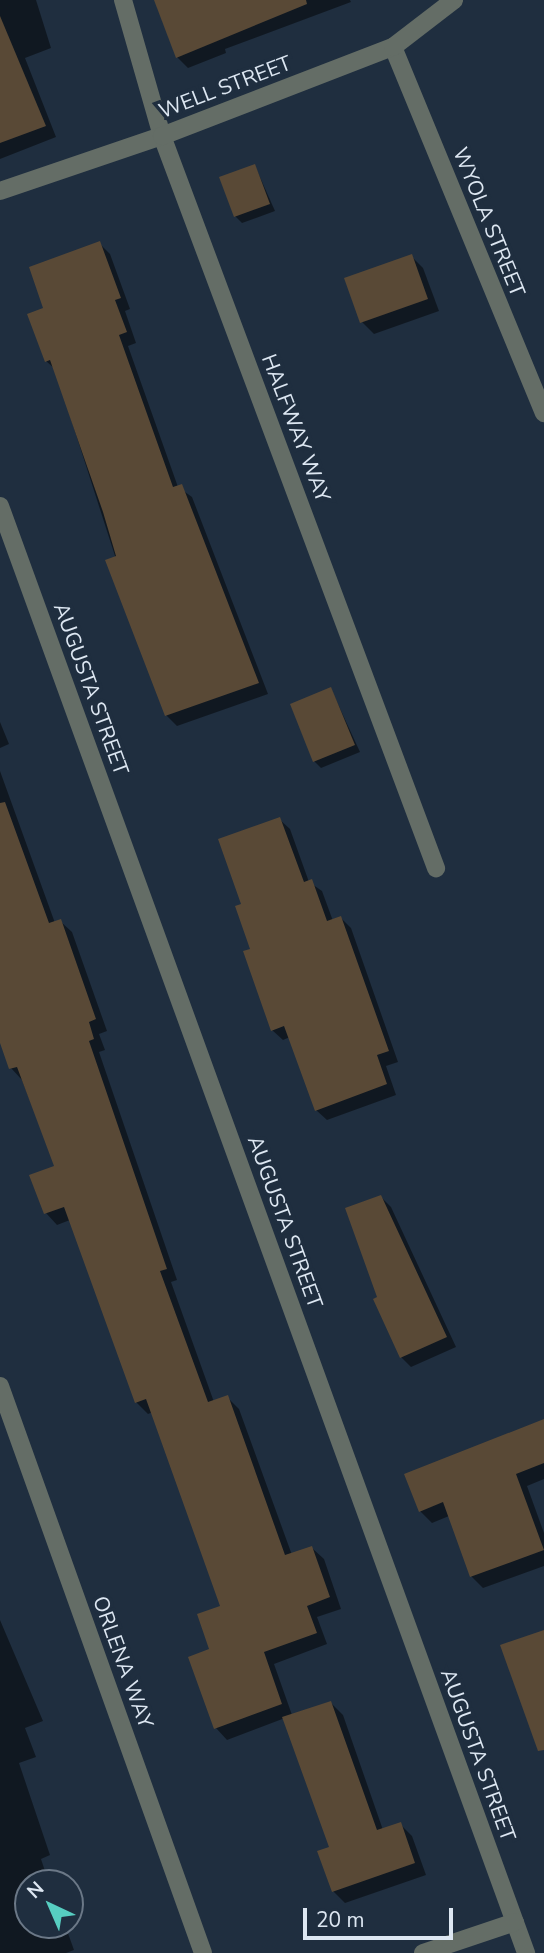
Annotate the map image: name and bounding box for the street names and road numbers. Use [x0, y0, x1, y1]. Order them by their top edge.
street label: WELL STREET [155, 50, 295, 124]
street label: WYOLA STREET [448, 144, 530, 300]
street label: HALFWAY WAY [256, 350, 336, 506]
street label: AUGUSTA STREET [48, 599, 134, 779]
street label: AUGUSTA STREET [242, 1132, 328, 1312]
street label: ORLENA WAY [87, 1593, 159, 1731]
street label: AUGUSTA STREET [435, 1665, 521, 1845]

